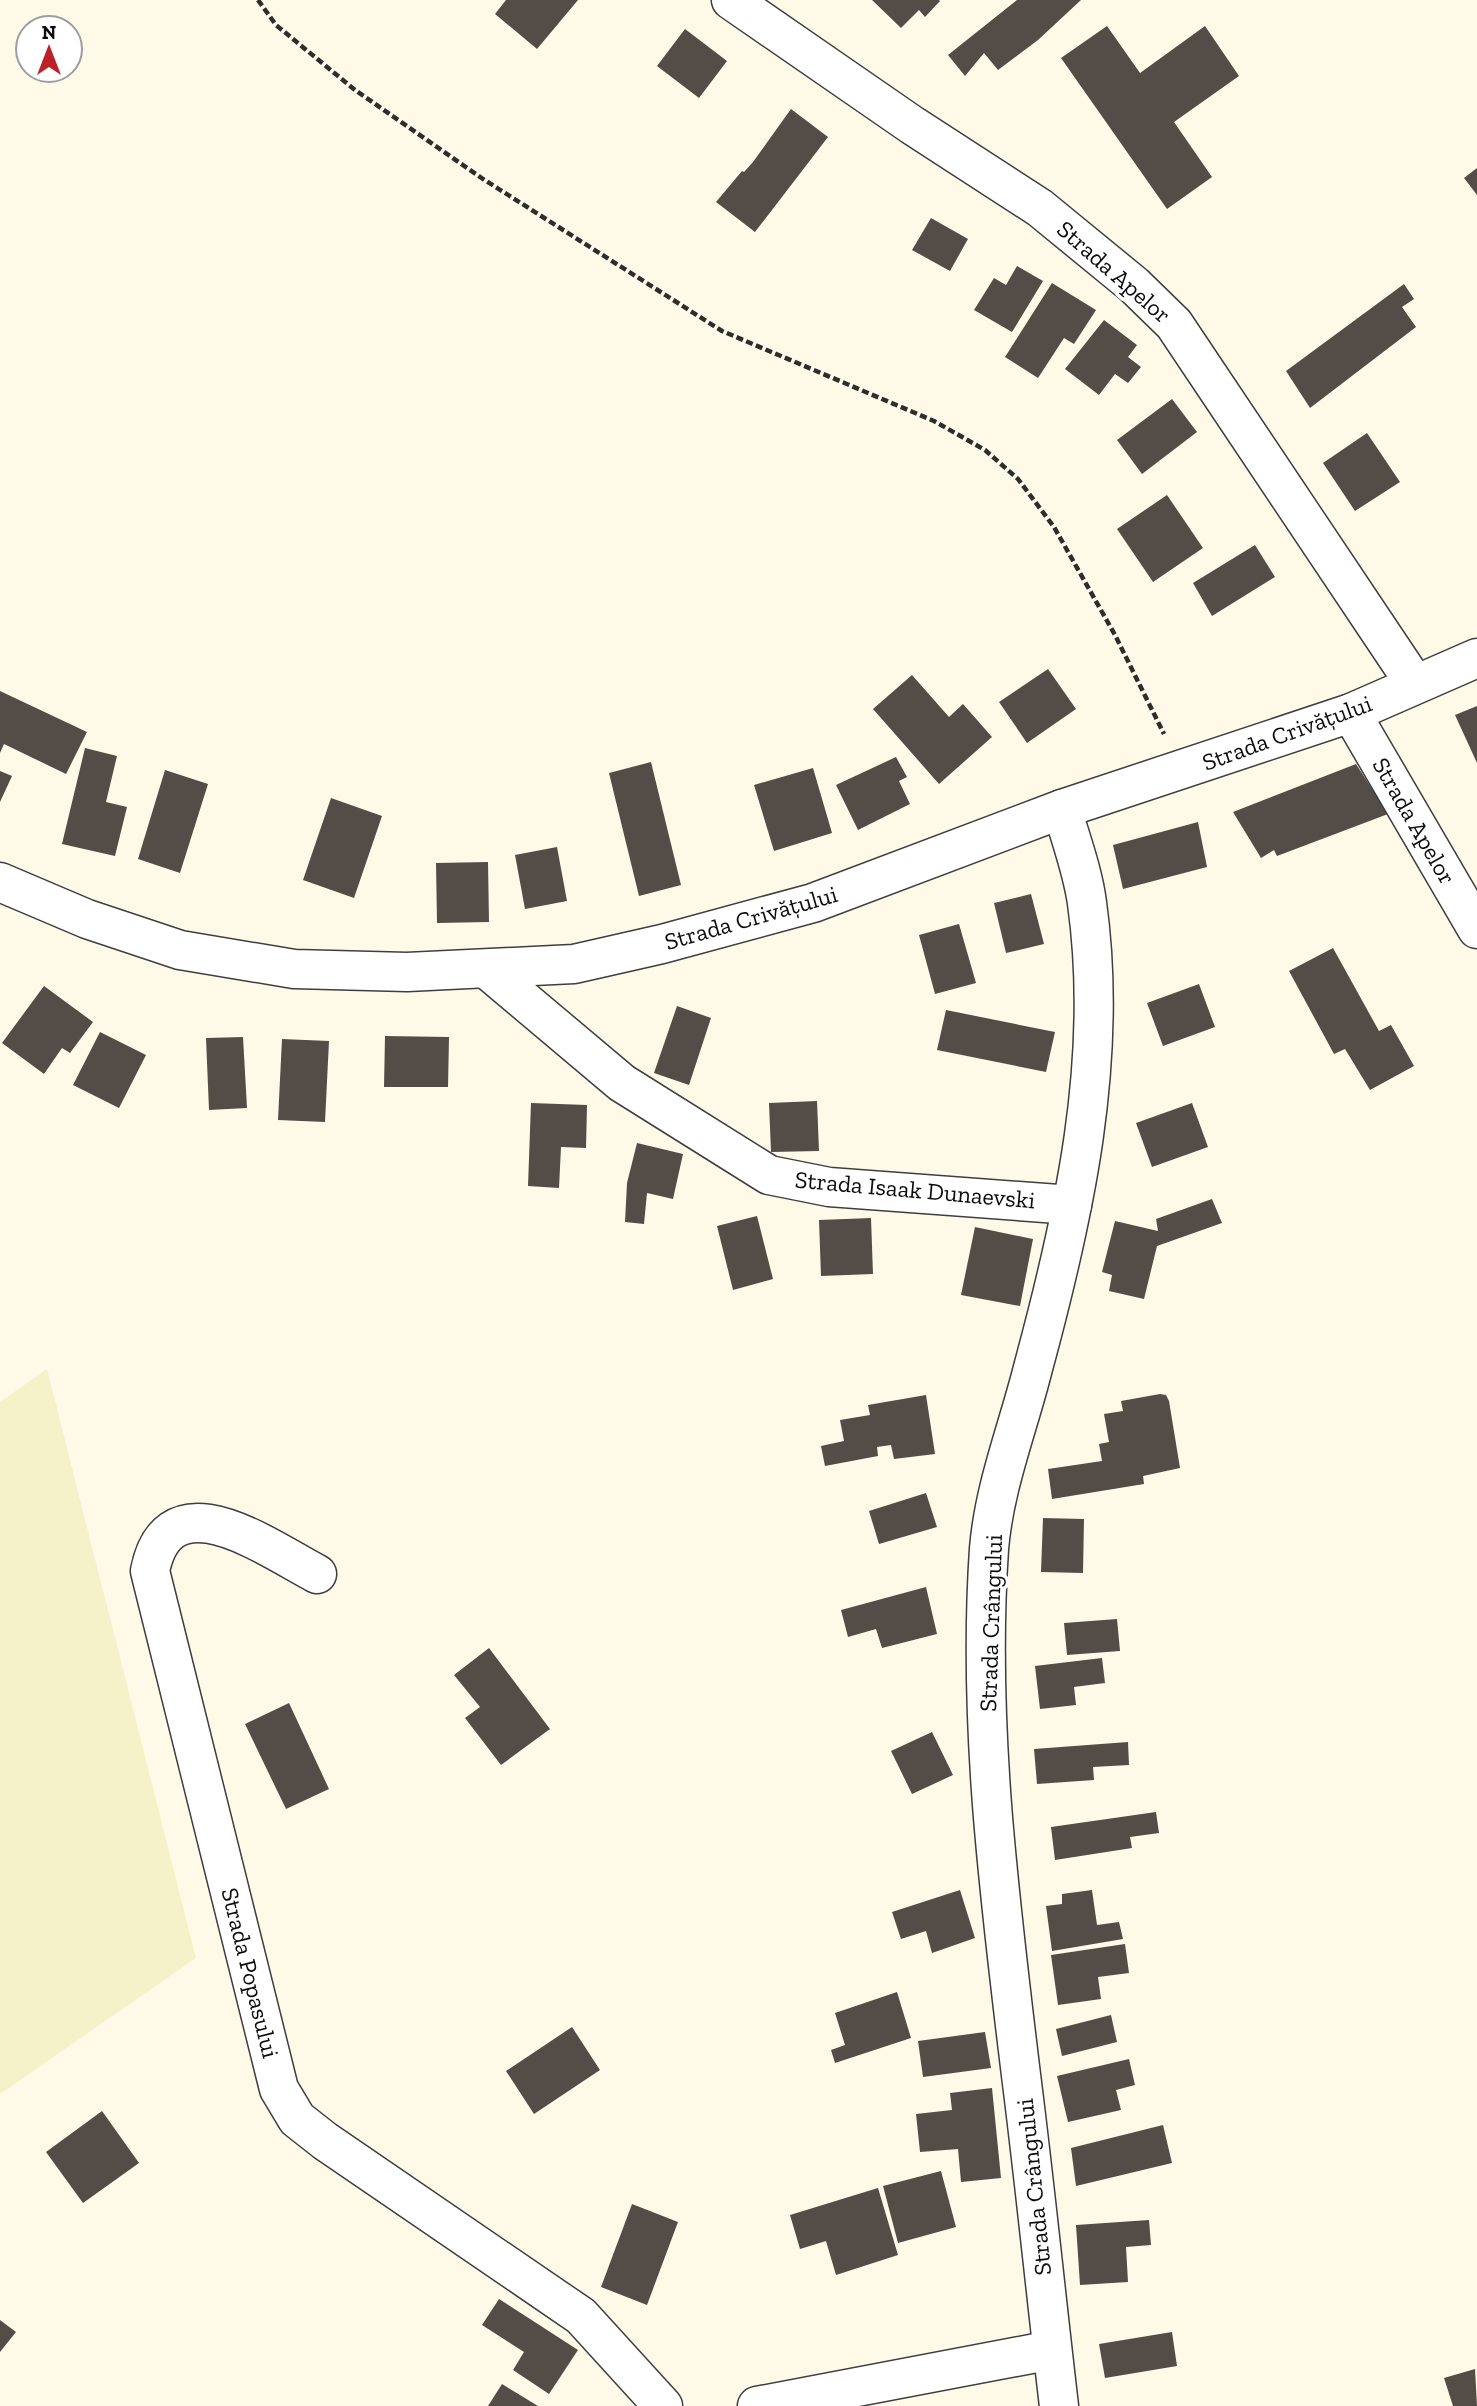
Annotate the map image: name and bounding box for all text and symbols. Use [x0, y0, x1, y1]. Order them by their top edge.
north arrow [14, 14, 84, 84]
text: N [42, 21, 56, 44]
street label: Strada Apelor [1051, 214, 1177, 329]
street label: Strada Crivățului [1198, 688, 1376, 777]
street label: Strada Apelor [1366, 752, 1462, 889]
street label: Strada Crivățului [661, 879, 841, 956]
street label: Strada Isaak Dunaevski [794, 1165, 1037, 1214]
street label: Strada Crângului [973, 1533, 1008, 1712]
street label: Strada Popasului [215, 1885, 286, 2061]
street label: Strada Crângului [1010, 2097, 1057, 2277]

